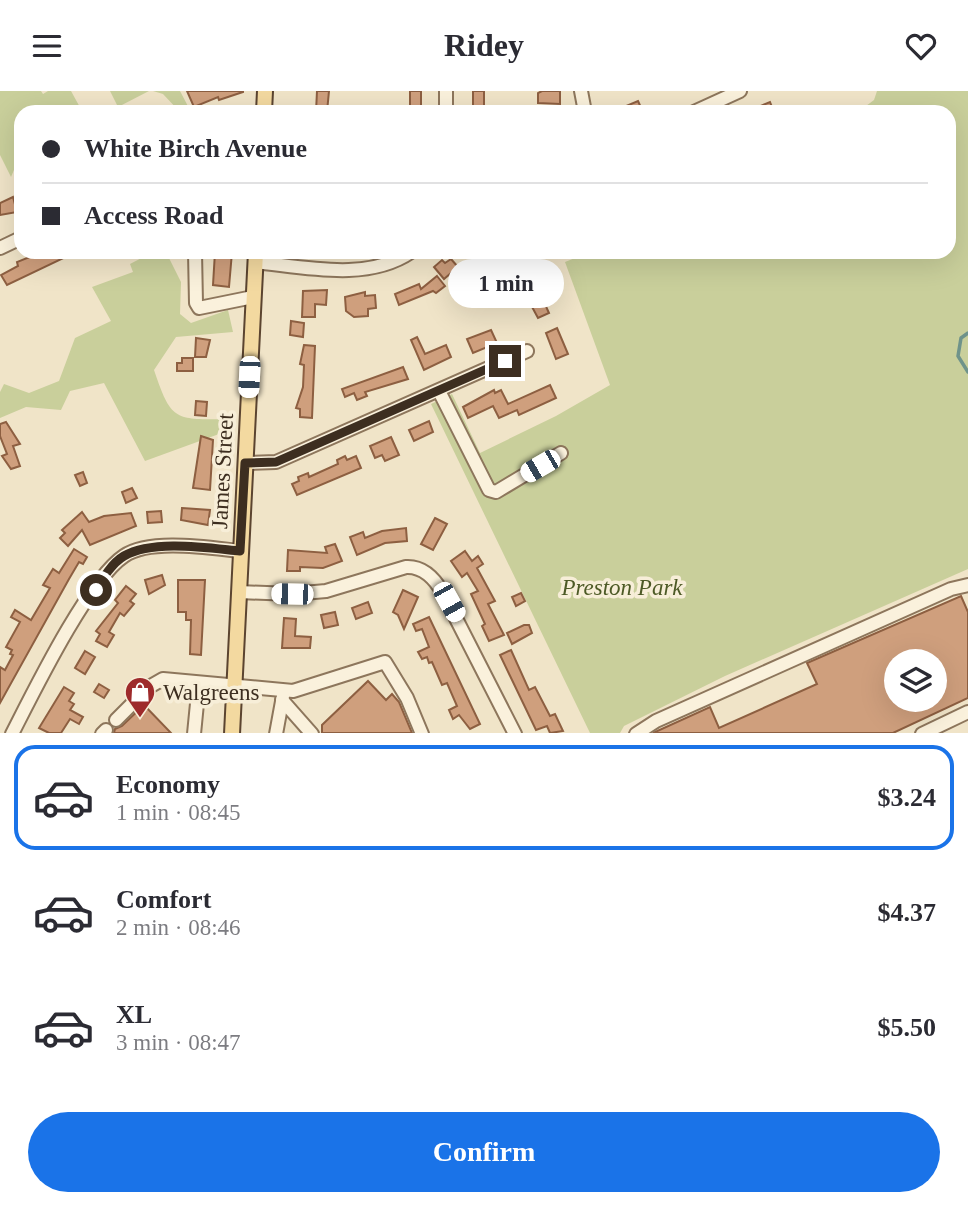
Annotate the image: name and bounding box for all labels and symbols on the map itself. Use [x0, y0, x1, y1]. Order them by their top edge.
callout: 1 min [447, 259, 563, 309]
route end [489, 345, 521, 377]
car [238, 355, 261, 399]
street label: James Street [207, 412, 238, 529]
car [517, 446, 564, 486]
route start [80, 574, 112, 606]
park label: Preston Park [560, 575, 683, 600]
car [430, 579, 469, 625]
car [271, 583, 314, 605]
shop icon: Walgreens [123, 675, 157, 719]
place label: Walgreens [163, 680, 260, 705]

